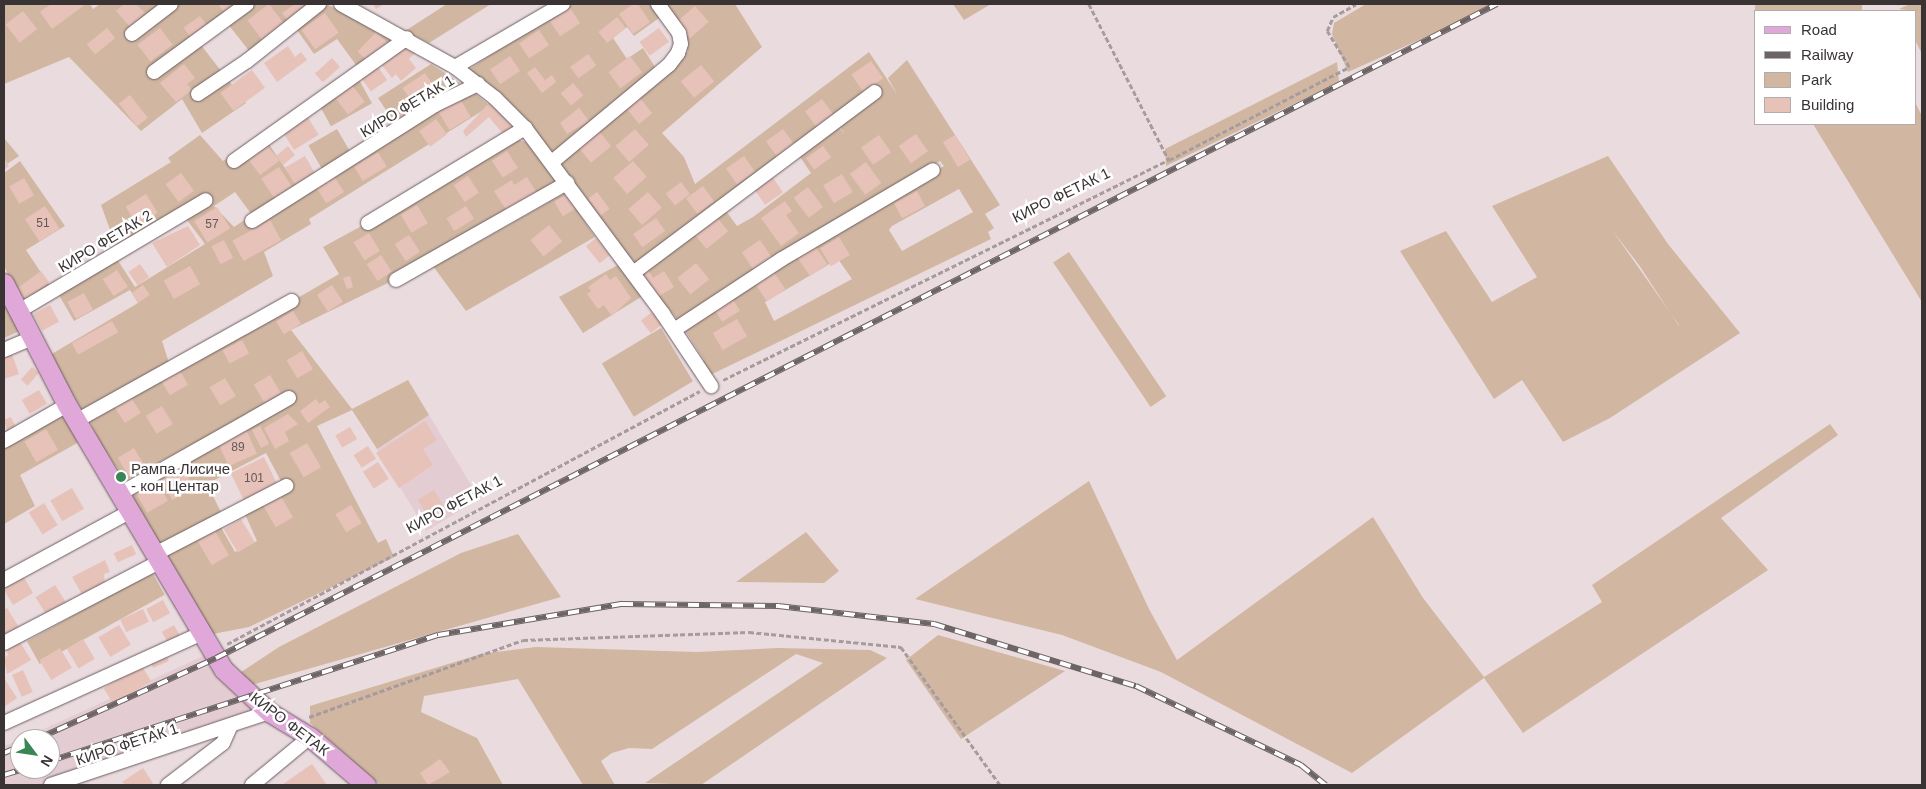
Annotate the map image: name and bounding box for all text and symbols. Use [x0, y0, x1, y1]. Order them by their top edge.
legend [1754, 10, 1916, 125]
text: Road [1801, 21, 1837, 38]
text: Railway [1801, 46, 1854, 63]
street label: КИРО ФЕТАК 1 [357, 71, 457, 141]
text: Park [1801, 71, 1832, 88]
text: Building [1801, 96, 1854, 113]
street label: КИРО ФЕТАК 1 [1009, 164, 1113, 226]
street label: КИРО ФЕТАК 2 [55, 206, 155, 276]
house number: 51 [36, 217, 50, 231]
house number: 57 [205, 218, 219, 232]
house number: 89 [231, 441, 245, 455]
place label: Рампа Лисиче - кон Центар [131, 459, 230, 494]
marker: Рампа Лисиче - кон Центар [115, 471, 127, 483]
street label: КИРО ФЕТАК 1 [403, 471, 505, 537]
house number: 101 [244, 472, 264, 486]
street label: КИРО ФЕТАК [247, 689, 333, 759]
street label: КИРО ФЕТАК 1 [74, 719, 180, 769]
north arrow [10, 729, 60, 779]
text: N [38, 753, 56, 770]

